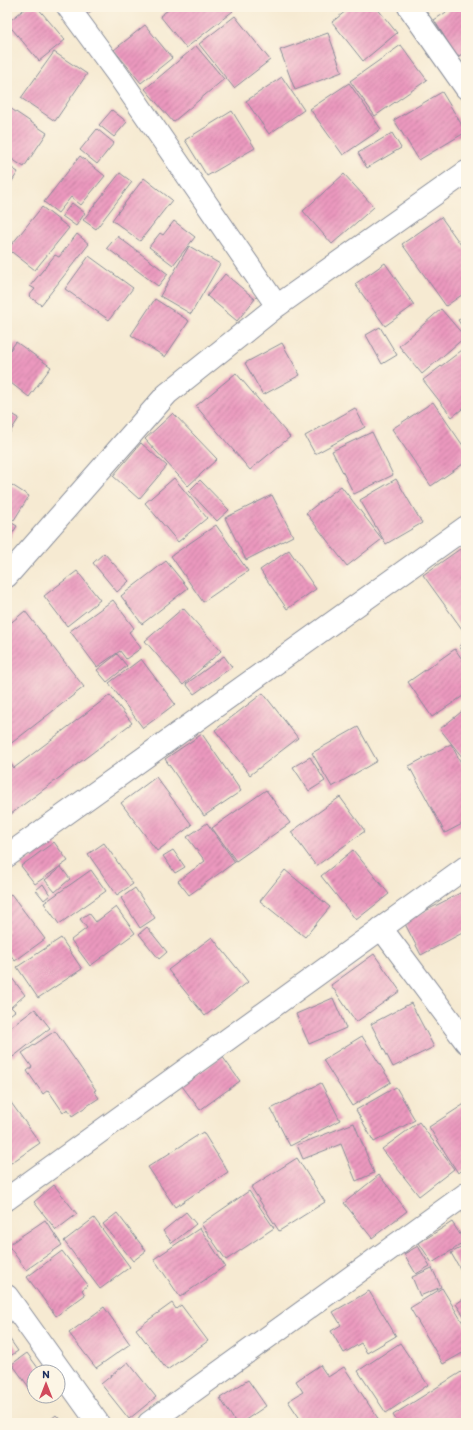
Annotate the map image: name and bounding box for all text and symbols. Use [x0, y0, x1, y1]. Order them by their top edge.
north arrow [26, 1364, 66, 1404]
text: N [42, 1368, 50, 1381]

